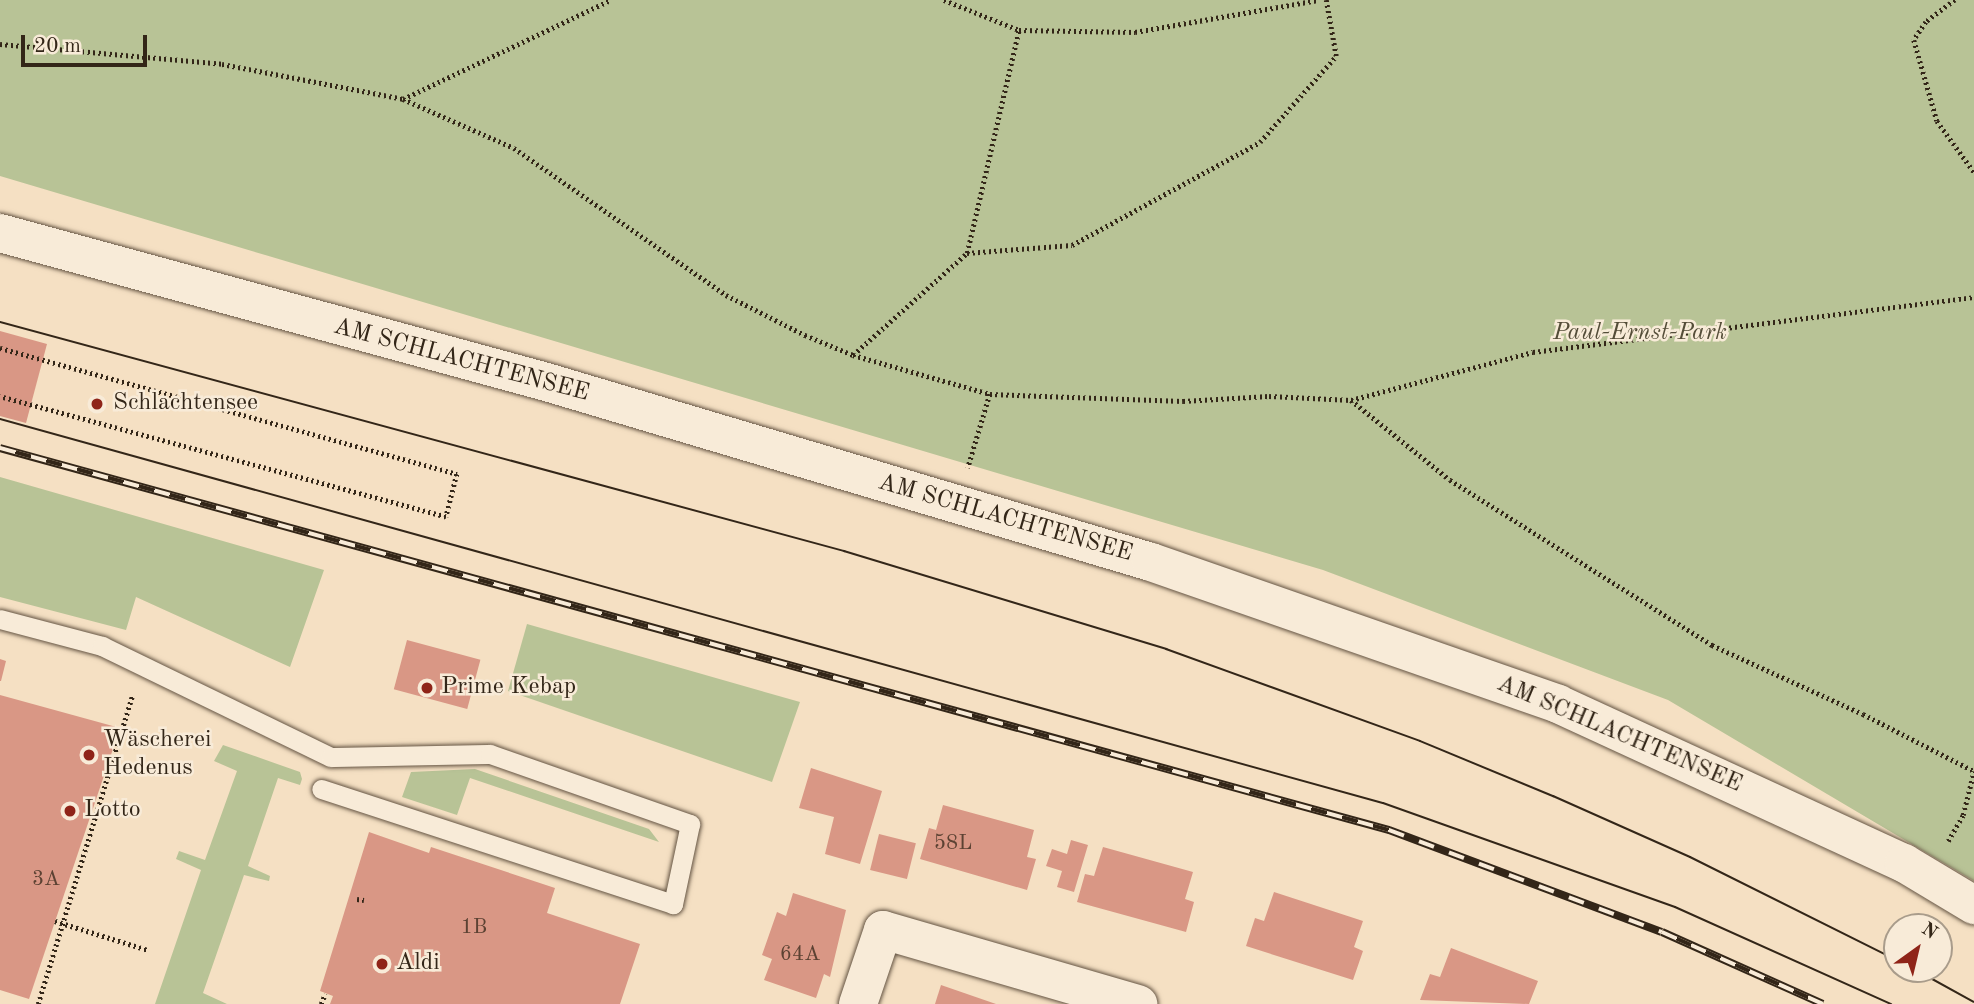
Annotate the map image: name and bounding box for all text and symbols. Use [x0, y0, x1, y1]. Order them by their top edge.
scale bar [24, 21, 150, 65]
text: 20 m [34, 36, 81, 57]
street label: AM SCHLACHTENSEE [330, 313, 592, 409]
park label: Paul-Ernst-Park [1553, 320, 1727, 348]
place label: Schlachtensee [113, 390, 258, 418]
marker: Schlachtensee [87, 394, 107, 414]
street label: AM SCHLACHTENSEE [874, 469, 1136, 569]
street label: AM SCHLACHTENSEE [1492, 670, 1746, 800]
place label: Prime Kebap [441, 674, 576, 702]
marker: Prime Kebap [419, 680, 435, 696]
place label: Wäscherei Hedenus [103, 727, 211, 783]
marker: Wäscherei Hedenus [81, 747, 97, 763]
place label: Lotto [84, 797, 141, 825]
marker: Lotto [62, 803, 78, 819]
house number: 58L [934, 831, 972, 857]
house number: 3A [32, 867, 60, 893]
north arrow [1883, 913, 1953, 983]
house number: 1B [461, 915, 487, 941]
text: N [1918, 920, 1940, 944]
house number: 64A [780, 942, 820, 968]
place label: Aldi [396, 950, 440, 978]
marker: Aldi [374, 956, 390, 972]

